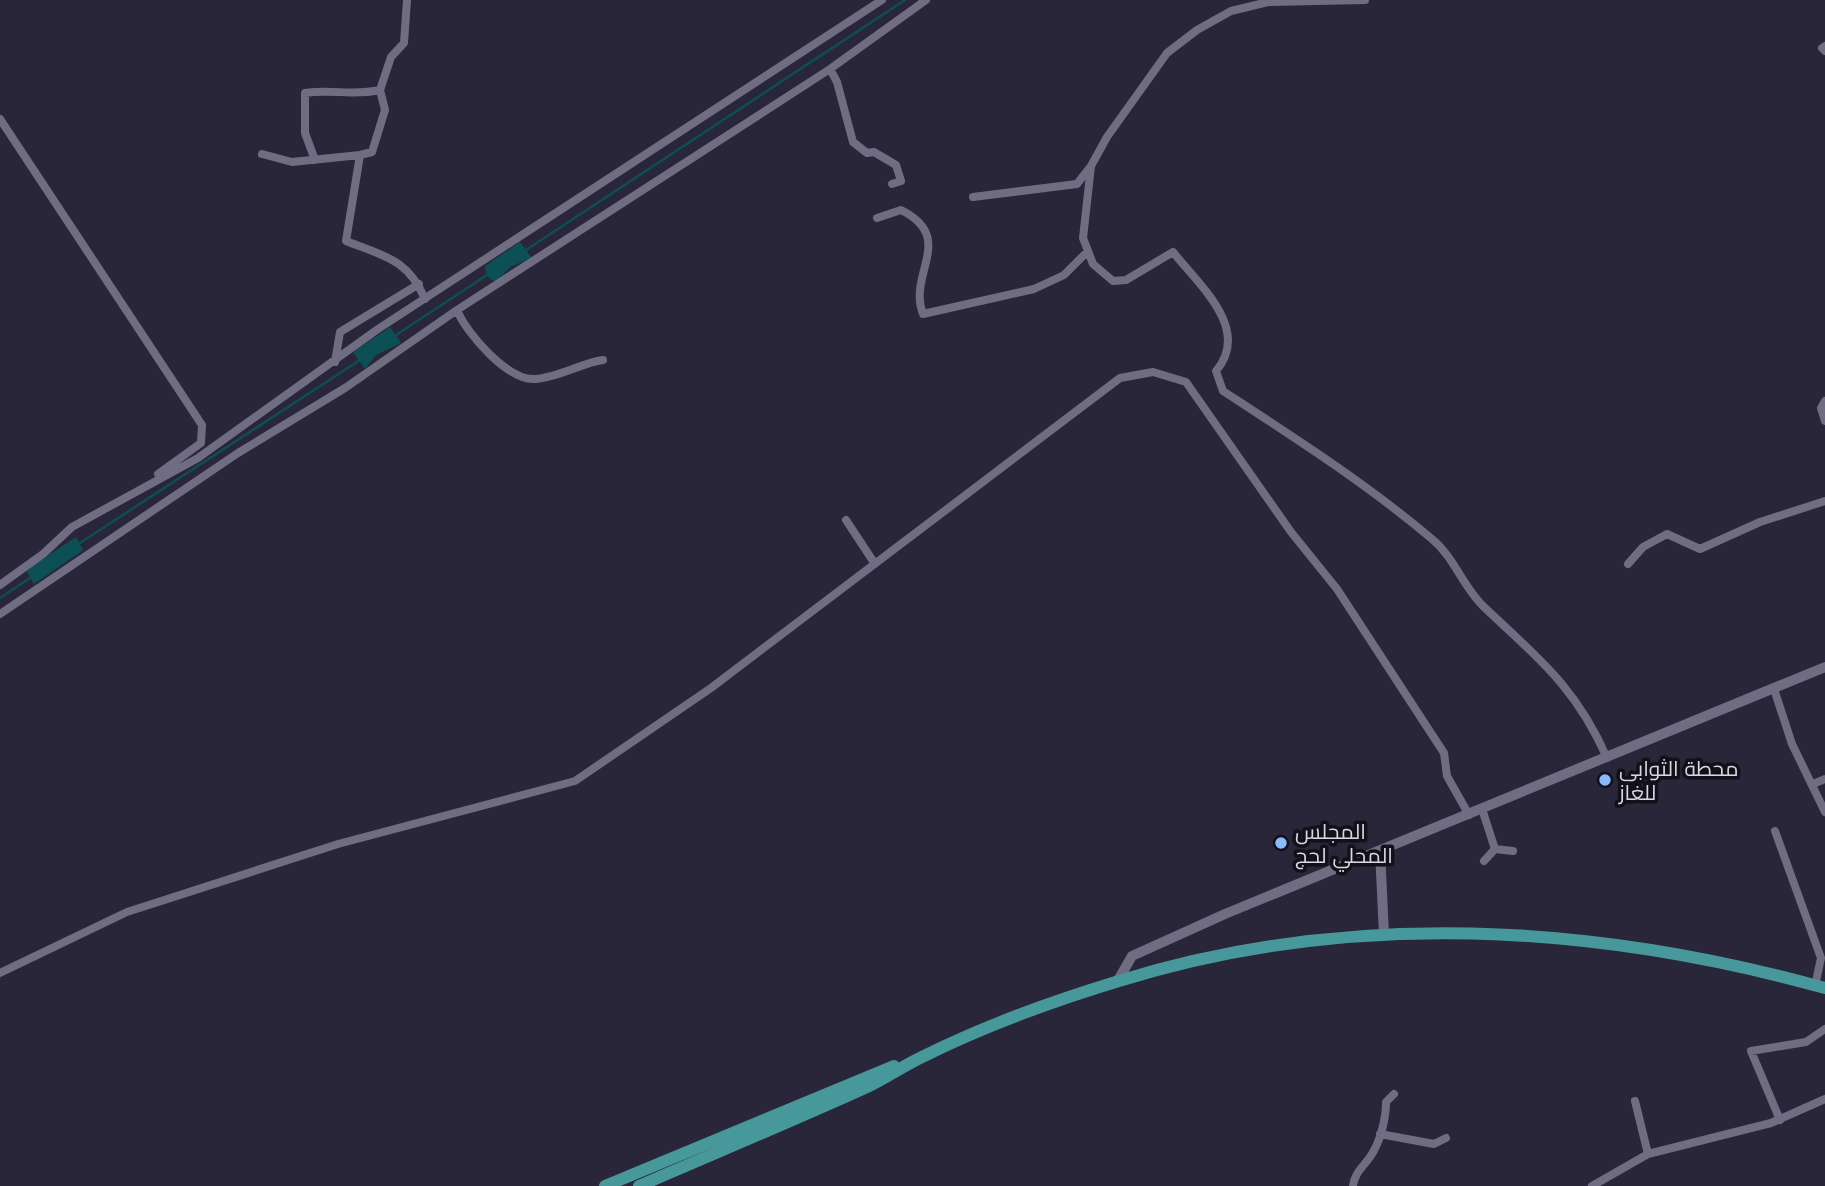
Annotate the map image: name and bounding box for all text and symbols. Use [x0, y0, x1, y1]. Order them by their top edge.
place label: محطة الثوابي للغاز [1618, 757, 1738, 805]
marker: محطة الثوابي للغاز [1597, 772, 1613, 788]
place label: المجلس المحلي لحج [1295, 820, 1393, 872]
marker: المجلس المحلي لحج [1273, 835, 1289, 851]

